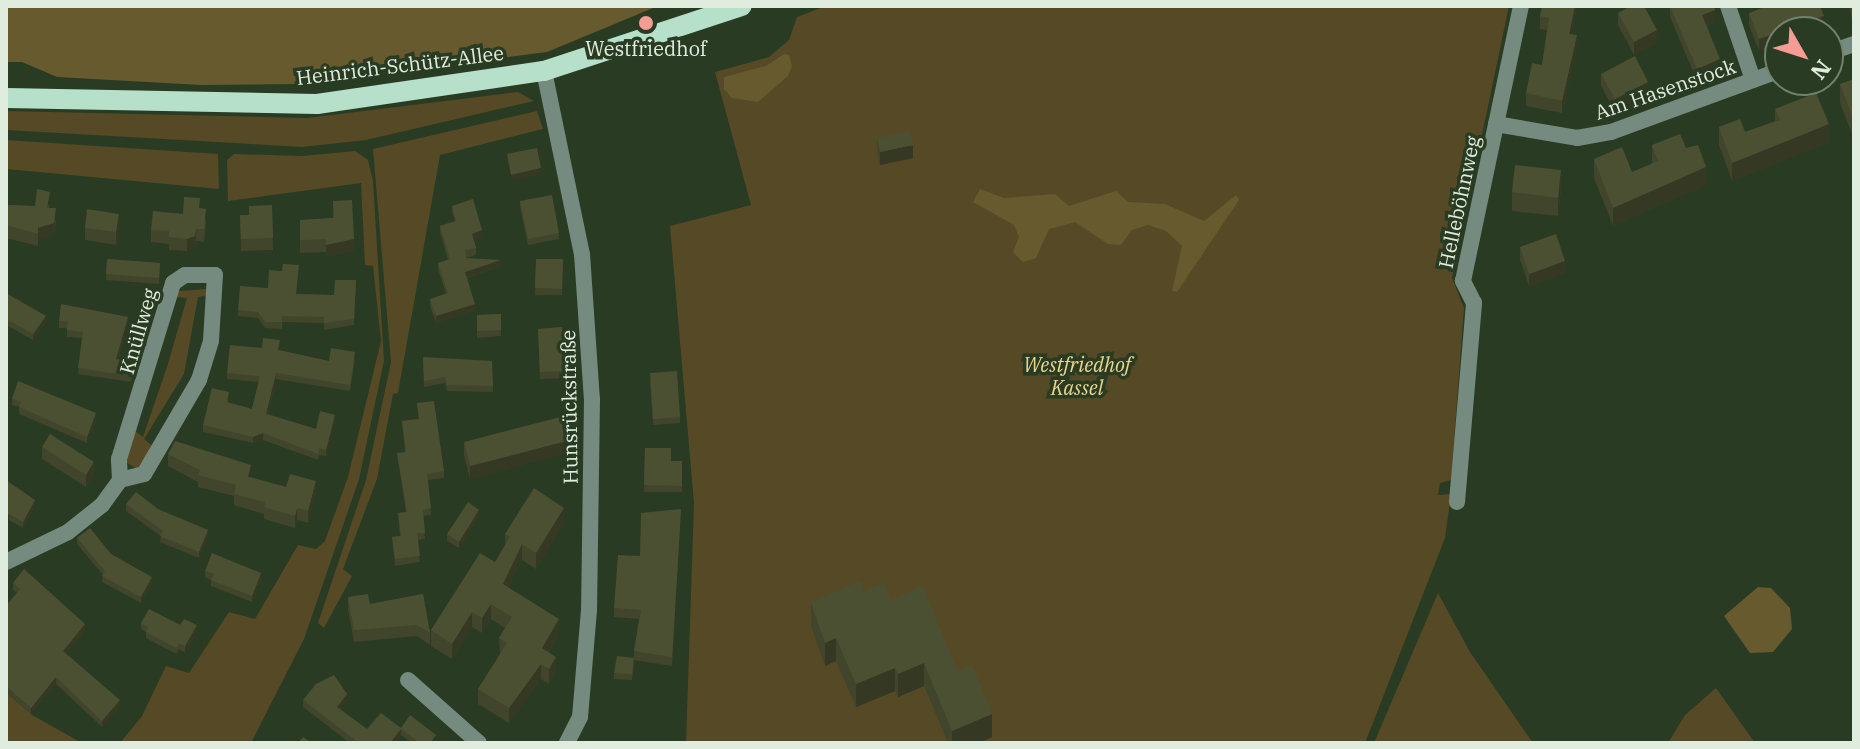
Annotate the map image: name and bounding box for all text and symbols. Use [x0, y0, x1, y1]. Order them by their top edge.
marker: Westfriedhof [637, 14, 655, 32]
north arrow [1764, 16, 1844, 96]
place label: Westfriedhof [585, 36, 707, 60]
street label: Heinrich-Schütz-Allee [295, 40, 505, 90]
street label: Am Hasenstock [1591, 54, 1739, 124]
text: N [1805, 54, 1838, 86]
street label: Helleböhnweg [1433, 134, 1485, 270]
street label: Knüllweg [114, 285, 162, 377]
street label: Hunsrückstraße [556, 330, 582, 484]
park label: Westfriedhof Kassel [1023, 352, 1131, 399]

